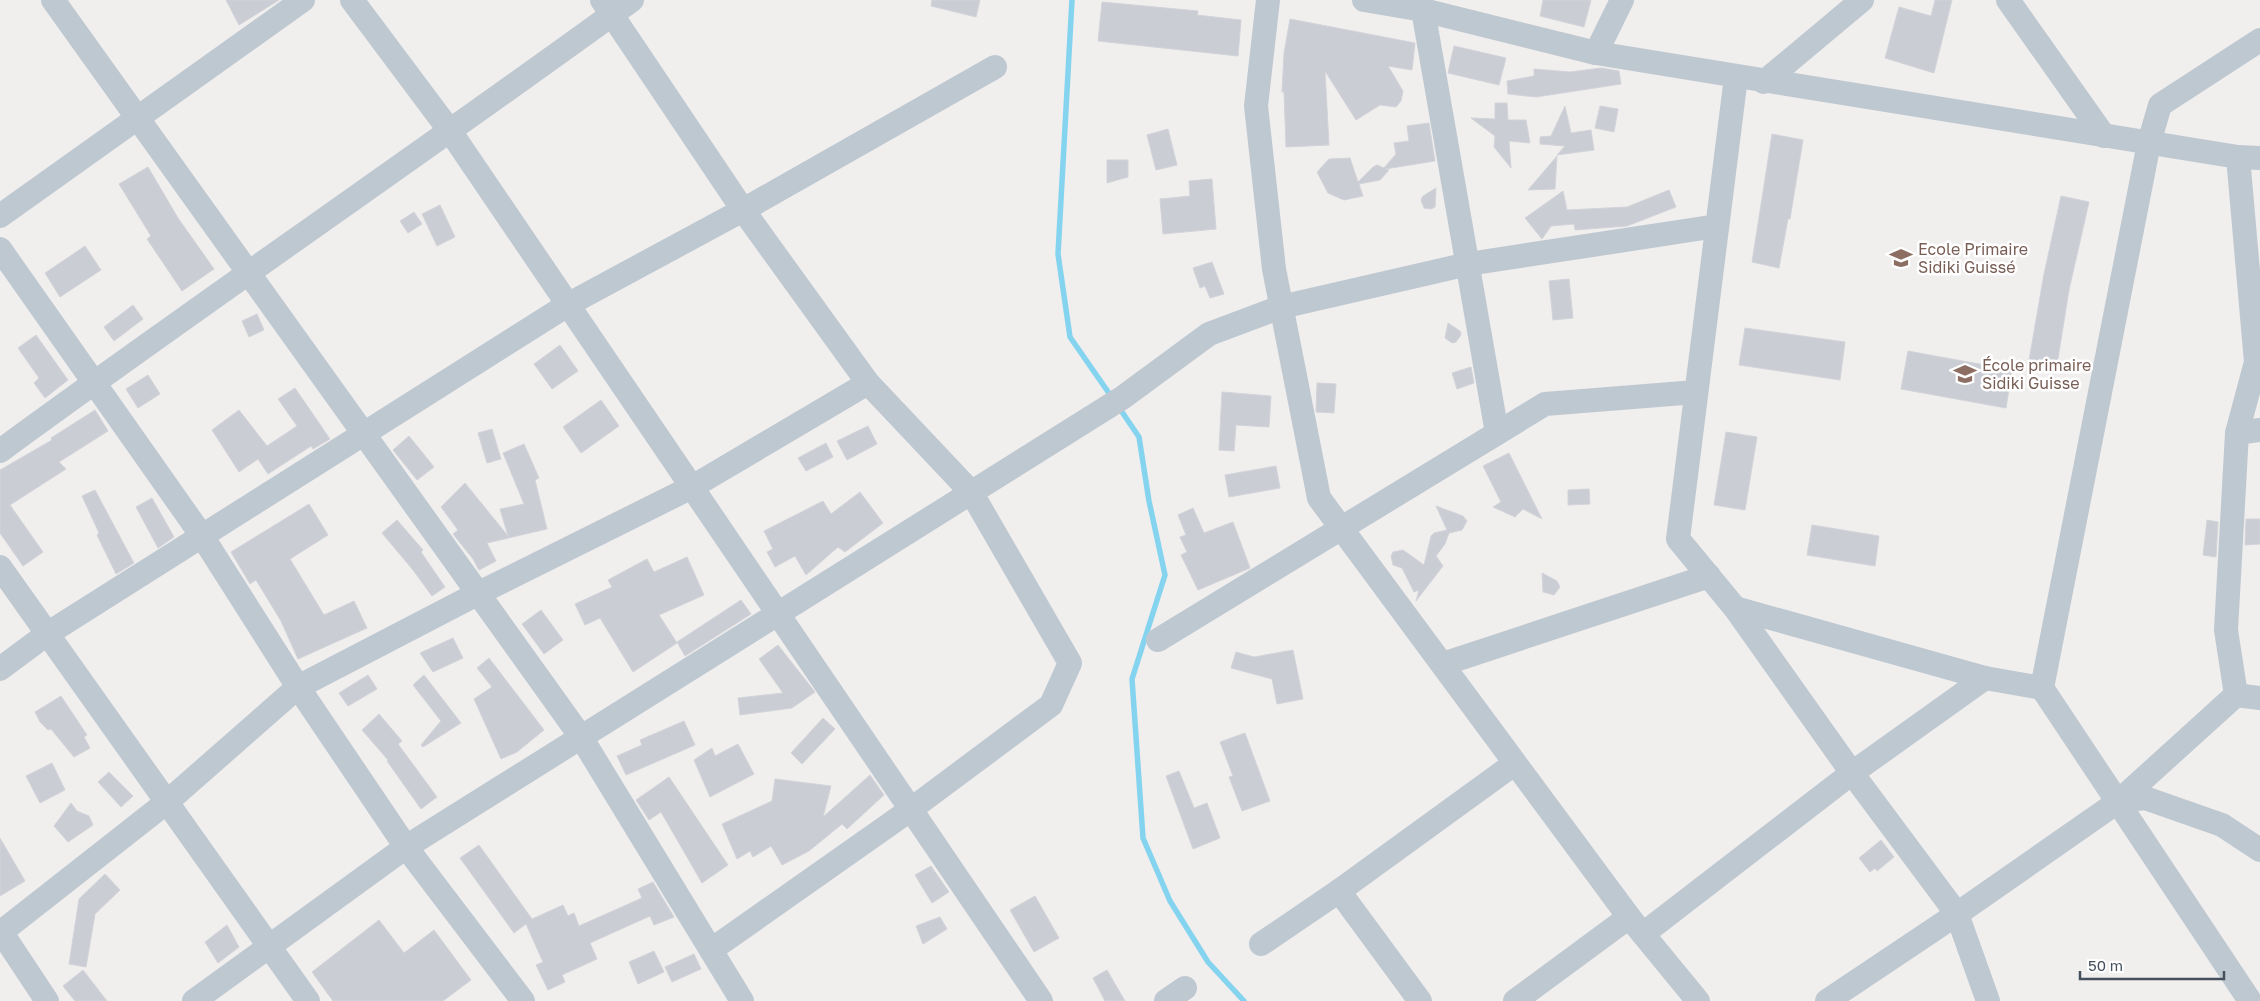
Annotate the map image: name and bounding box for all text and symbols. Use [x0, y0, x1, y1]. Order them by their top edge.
place label: Ecole Primaire Sidiki Guissé [1918, 239, 2028, 277]
school or university icon: Ecole Primaire Sidiki Guissé [1888, 245, 1914, 271]
place label: École primaire Sidiki Guisse [1982, 355, 2091, 393]
school or university icon: École primaire Sidiki Guisse [1952, 361, 1978, 387]
scale bar [2080, 948, 2224, 980]
text: 50 m [2088, 956, 2123, 974]

